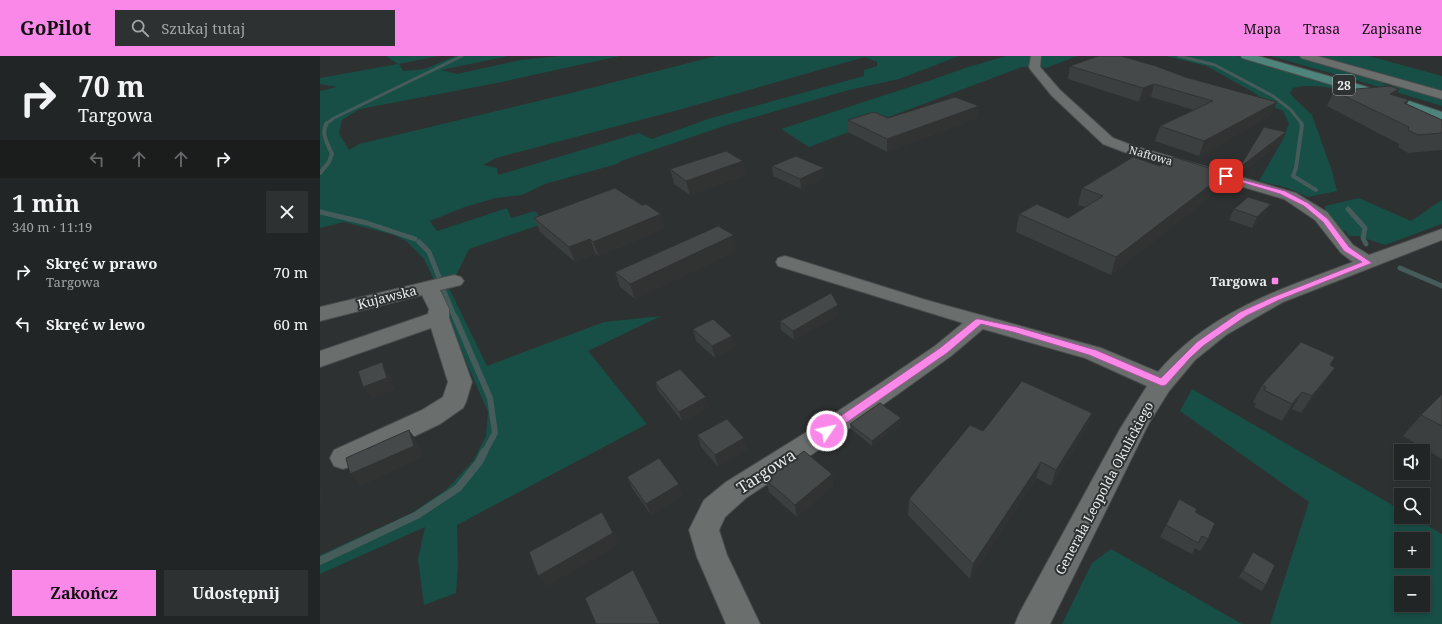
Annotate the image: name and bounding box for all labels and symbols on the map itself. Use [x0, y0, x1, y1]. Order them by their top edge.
road number: 28 [1333, 75, 1355, 95]
street label: Naftowa [1128, 142, 1174, 168]
pin [1209, 159, 1243, 193]
place label: Targowa [1210, 272, 1267, 290]
marker: Targowa [1270, 276, 1280, 286]
street label: Kujawska [356, 281, 418, 313]
street label: Generała Leopolda Okulickiego [1051, 398, 1157, 578]
position arrow [806, 410, 848, 452]
street label: Targowa [732, 444, 800, 498]

